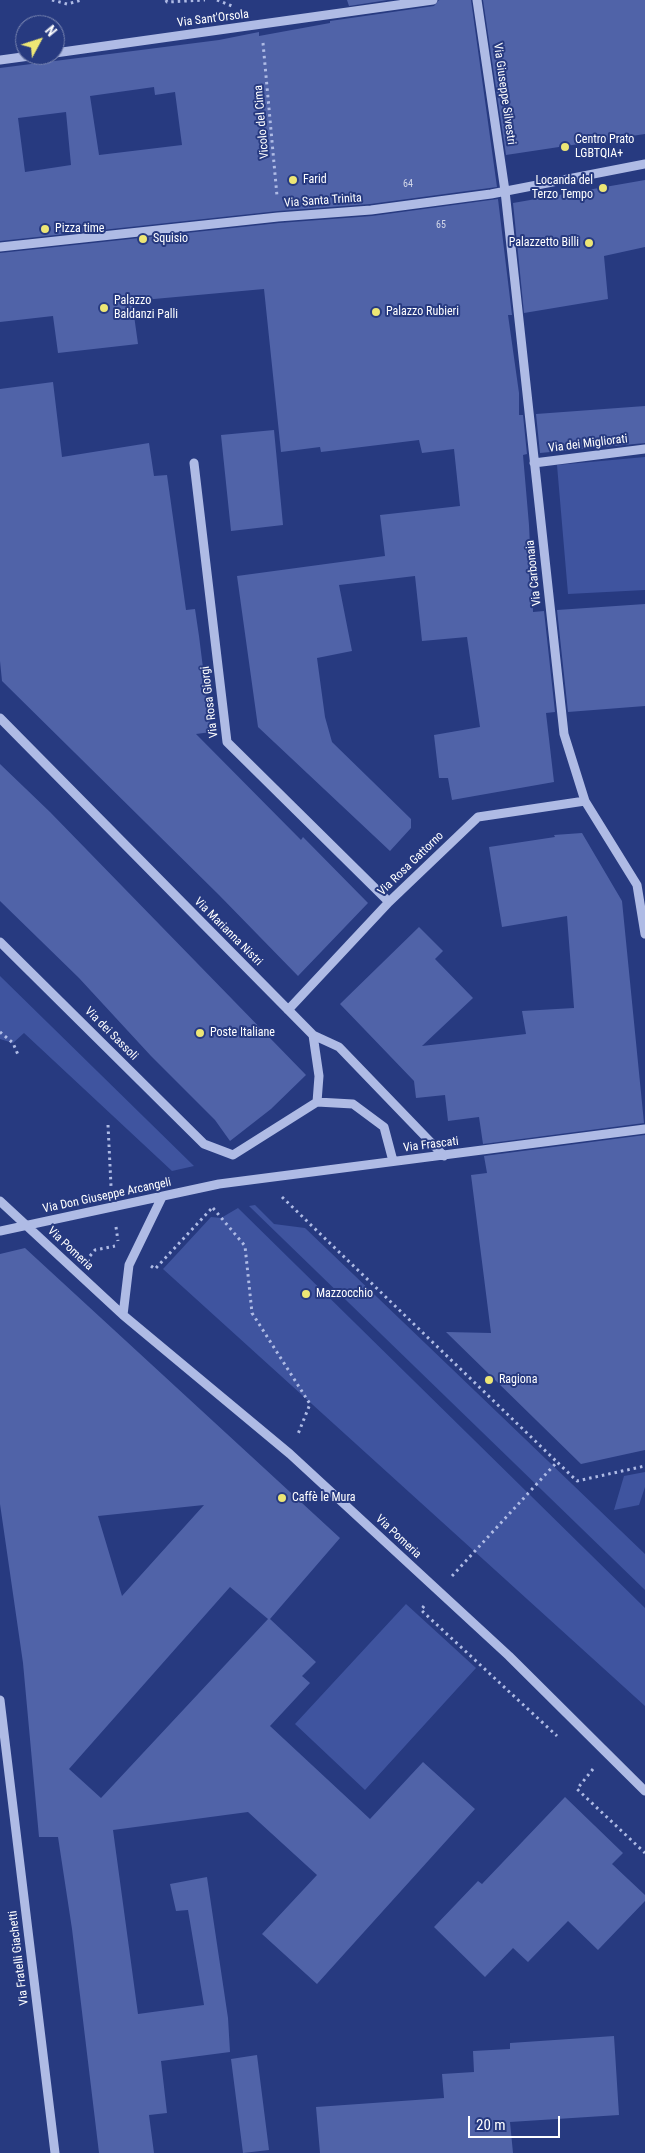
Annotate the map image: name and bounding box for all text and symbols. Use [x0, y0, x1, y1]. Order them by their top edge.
street label: Via Sant'Orsola [176, 7, 250, 31]
north arrow [15, 15, 65, 65]
text: N [42, 23, 60, 39]
street label: Via Giuseppe Silvestri [490, 42, 518, 146]
street label: Vicolo del Cima [252, 85, 272, 159]
place label: Centro Prato LGBTQIA+ [575, 133, 634, 161]
marker: Centro Prato LGBTQIA+ [559, 141, 571, 153]
place label: Farid [303, 173, 327, 187]
marker: Farid [287, 174, 299, 186]
place label: Locanda del Terzo Tempo [532, 174, 593, 202]
house number: 64 [403, 178, 413, 190]
marker: Locanda del Terzo Tempo [597, 182, 609, 194]
street label: Via Santa Trinita [284, 191, 362, 211]
house number: 65 [436, 219, 446, 231]
place label: Pizza time [55, 222, 104, 236]
marker: Pizza time [39, 223, 51, 235]
place label: Squisio [153, 232, 188, 246]
marker: Squisio [137, 233, 149, 245]
place label: Palazzetto Billi [509, 236, 579, 250]
marker: Palazzetto Billi [583, 237, 595, 249]
place label: Palazzo Baldanzi Palli [114, 294, 178, 322]
marker: Palazzo Baldanzi Palli [98, 302, 110, 314]
place label: Palazzo Rubieri [386, 305, 459, 319]
marker: Palazzo Rubieri [370, 306, 382, 318]
street label: Via dei Migliorati [548, 432, 628, 456]
street label: Via Carbonaia [523, 539, 545, 607]
street label: Via Rosa Giorgi [198, 665, 222, 739]
street label: Via Rosa Gattorno [375, 829, 447, 899]
street label: Via Marianna Nistri [191, 895, 265, 969]
street label: Via dei Sassoli [81, 1004, 141, 1064]
place label: Poste Italiane [210, 1026, 275, 1040]
marker: Poste Italiane [194, 1027, 206, 1039]
street label: Via Frascati [402, 1134, 460, 1156]
street label: Via Don Giuseppe Arcangeli [41, 1175, 173, 1217]
street label: Via Pomeria [44, 1224, 96, 1274]
place label: Mazzocchio [316, 1287, 373, 1301]
marker: Mazzocchio [300, 1288, 312, 1300]
place label: Ragiona [499, 1373, 537, 1387]
marker: Ragiona [483, 1374, 495, 1386]
place label: Caffè le Mura [292, 1491, 356, 1505]
marker: Caffè le Mura [276, 1492, 288, 1504]
street label: Via Pomeria [372, 1512, 424, 1562]
street label: Via Fratelli Giachetti [6, 1910, 32, 2006]
scale bar [470, 2106, 562, 2138]
text: 20 m [476, 2116, 506, 2134]

